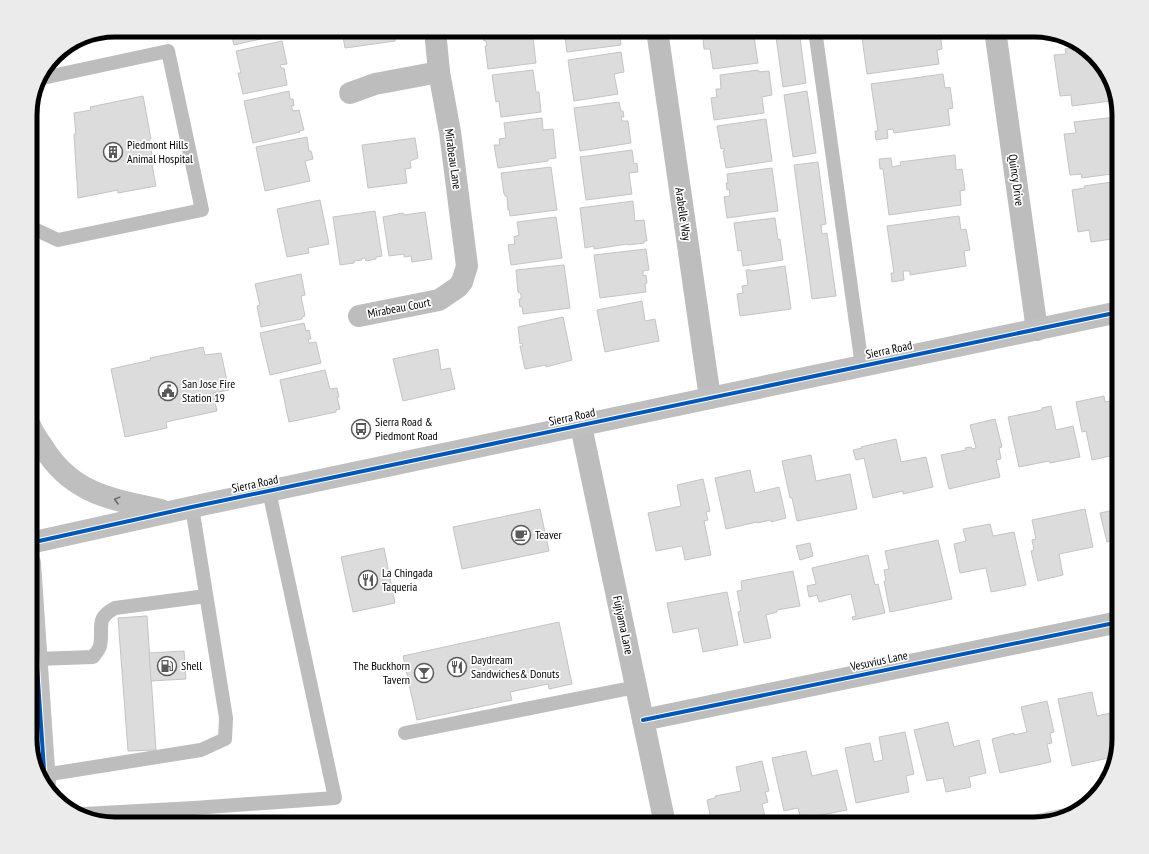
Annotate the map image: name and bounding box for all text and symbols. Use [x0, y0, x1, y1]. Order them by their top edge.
street label: Mirabeau Lane [442, 128, 465, 190]
place label: Piedmont Hills Animal Hospital [127, 137, 193, 166]
building icon: Piedmont Hills Animal Hospital [102, 141, 124, 163]
street label: Quincy Drive [1005, 153, 1028, 207]
street label: Arabelle Way [672, 186, 695, 242]
street label: Mirabeau Court [366, 294, 432, 321]
street label: Sierra Road [864, 337, 913, 362]
place label: San Jose Fire Station 19 [182, 376, 235, 405]
public building icon: San Jose Fire Station 19 [157, 380, 179, 402]
street label: Sierra Road [547, 404, 596, 429]
place label: Sierra Road & Piedmont Road [375, 414, 438, 443]
bus stop icon: Sierra Road & Piedmont Road [350, 418, 372, 440]
street label: Sierra Road [230, 471, 279, 496]
one-way arrow [113, 496, 120, 505]
cafe icon: Teaver [510, 524, 532, 546]
place label: Teaver [535, 527, 562, 542]
place label: La Chingada Taqueria [382, 565, 433, 594]
restaurant icon: La Chingada Taqueria [357, 569, 379, 591]
street label: Fujiyama Lane [610, 594, 637, 656]
street label: Vesuvius Lane [848, 647, 909, 674]
place label: Daydream Sandwiches& Donuts [471, 652, 559, 681]
fuel station icon: Shell [156, 655, 178, 677]
restaurant icon: Daydream Sandwiches& Donuts [446, 656, 468, 678]
place label: Shell [181, 658, 202, 673]
place label: The Buckhorn Tavern [353, 658, 410, 687]
bar icon: The Buckhorn Tavern [413, 662, 435, 684]

